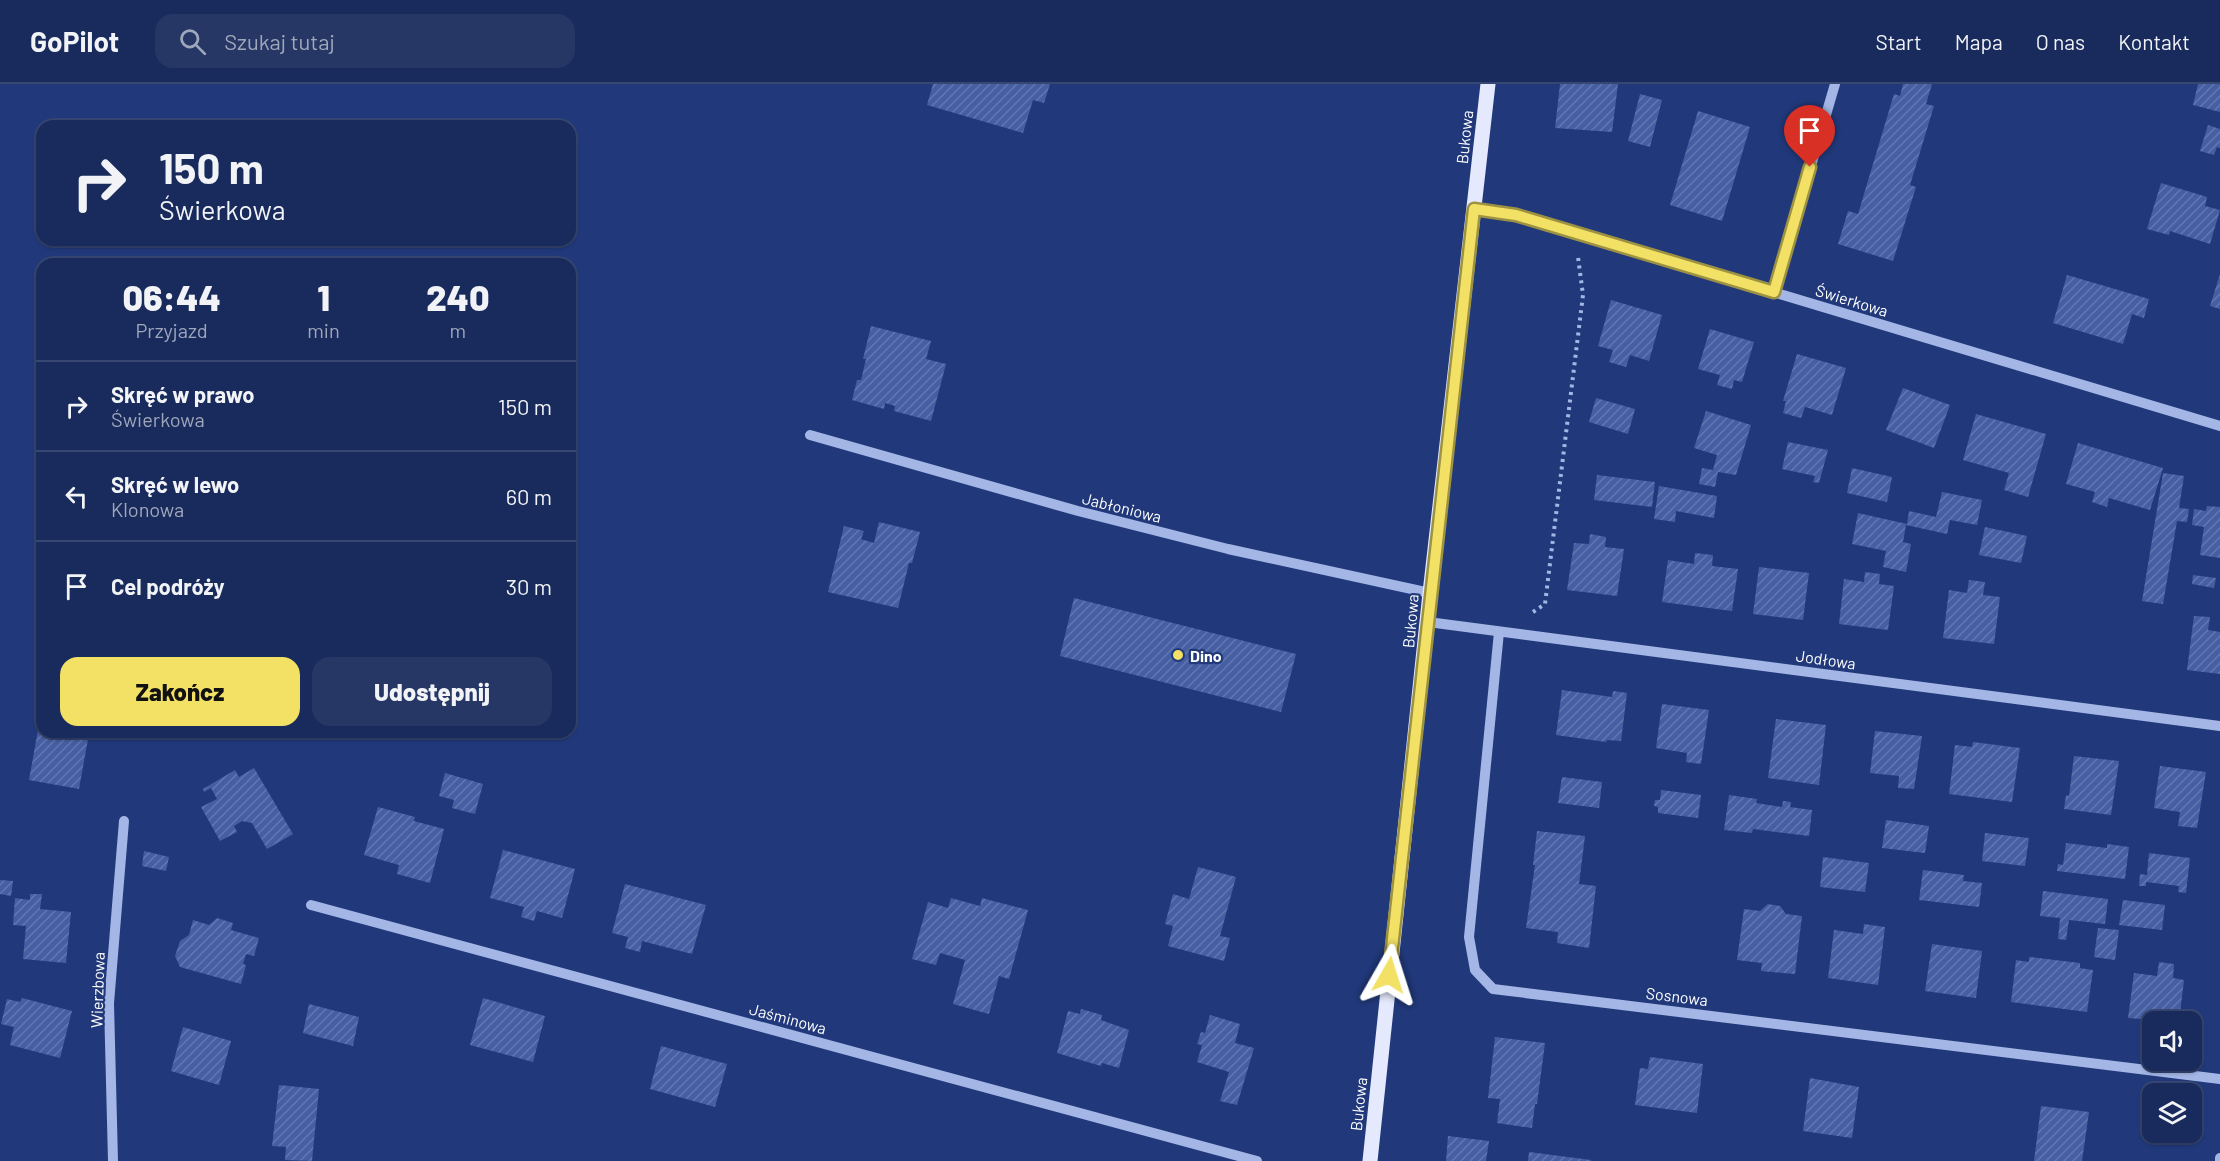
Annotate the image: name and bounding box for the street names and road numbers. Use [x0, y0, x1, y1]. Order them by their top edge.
street label: Bukowa [1452, 109, 1476, 165]
street label: Świerkowa [1813, 280, 1891, 320]
street label: Jabłoniowa [1080, 488, 1164, 526]
street label: Bukowa [1398, 593, 1422, 649]
street label: Jodłowa [1795, 645, 1857, 673]
street label: Wierzbowa [86, 952, 108, 1028]
street label: Sosnowa [1645, 983, 1709, 1009]
street label: Jaśminowa [747, 999, 829, 1037]
street label: Bukowa [1346, 1076, 1370, 1132]

